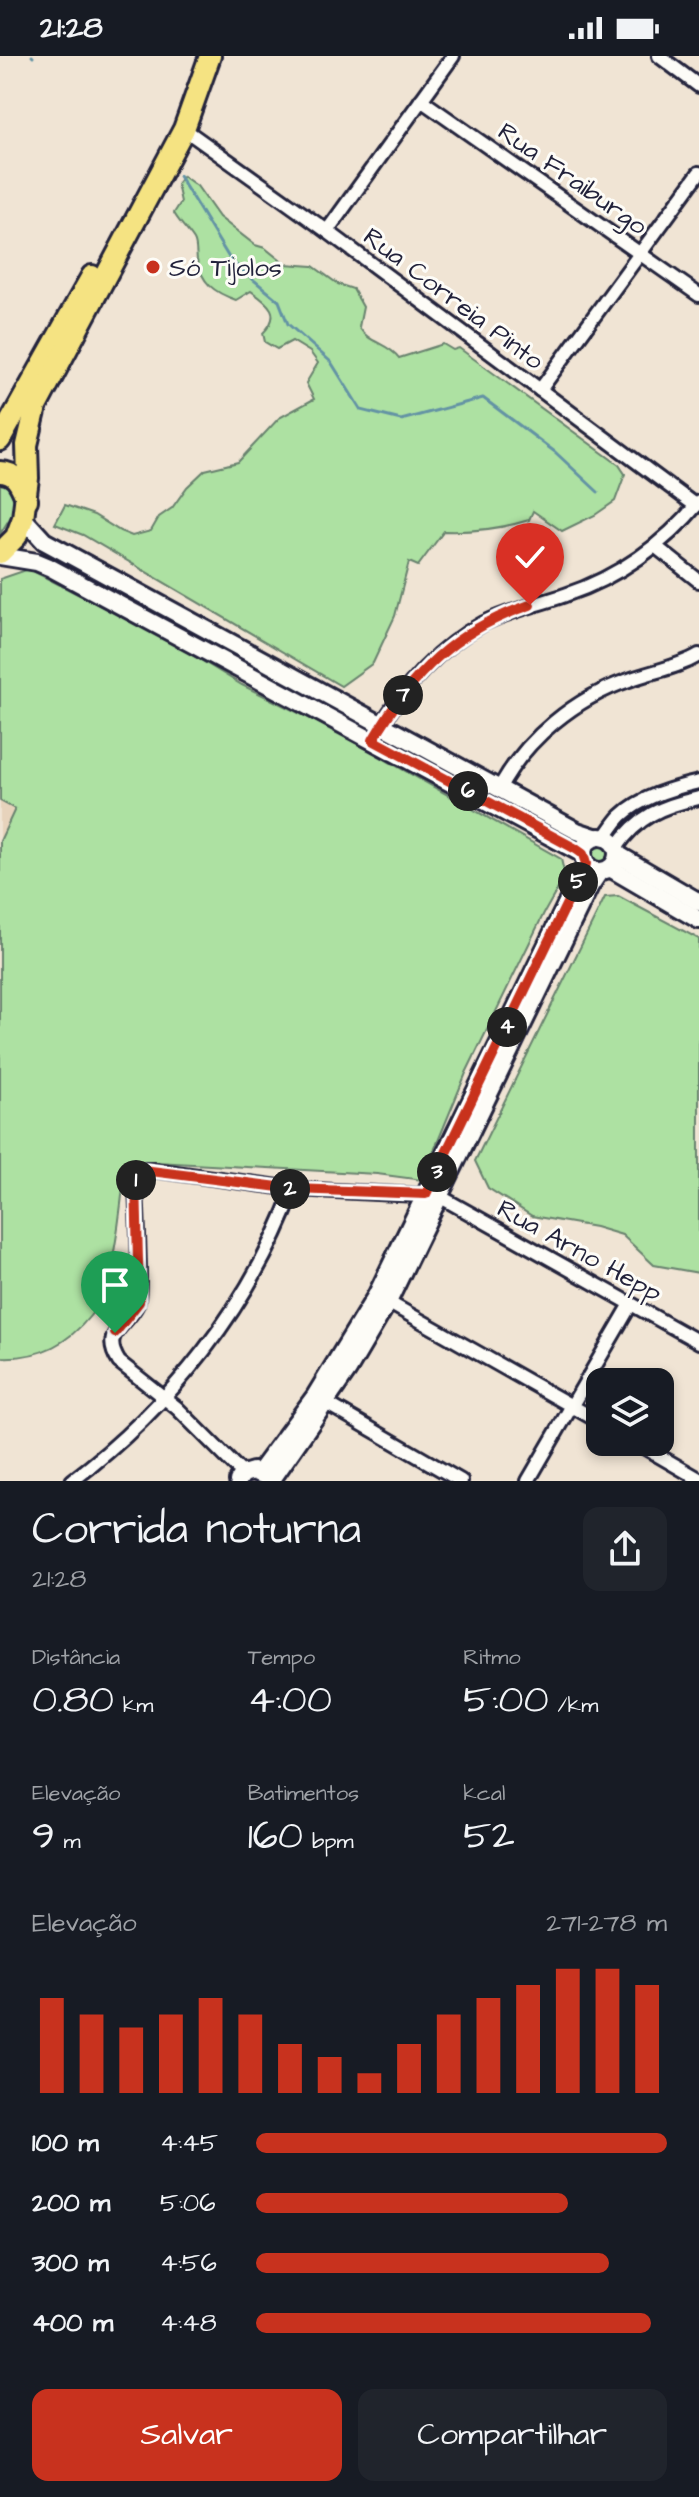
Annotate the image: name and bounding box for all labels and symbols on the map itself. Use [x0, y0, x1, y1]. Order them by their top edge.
street label: Rua Fraiburgo [489, 114, 655, 246]
street label: Rua Correia Pinto [356, 219, 551, 379]
place label: Só Tijolos [169, 250, 282, 286]
marker: Só Tijolos [144, 258, 162, 276]
pin [496, 523, 564, 605]
pin: 7 [383, 675, 423, 715]
pin: 6 [448, 771, 488, 811]
pin: 5 [558, 862, 598, 902]
pin: 4 [487, 1007, 527, 1047]
pin: 3 [417, 1152, 457, 1192]
pin: 1 [116, 1160, 156, 1200]
pin: 2 [270, 1169, 310, 1209]
street label: Rua Arno Hepp [491, 1191, 668, 1311]
pin [81, 1251, 149, 1333]

